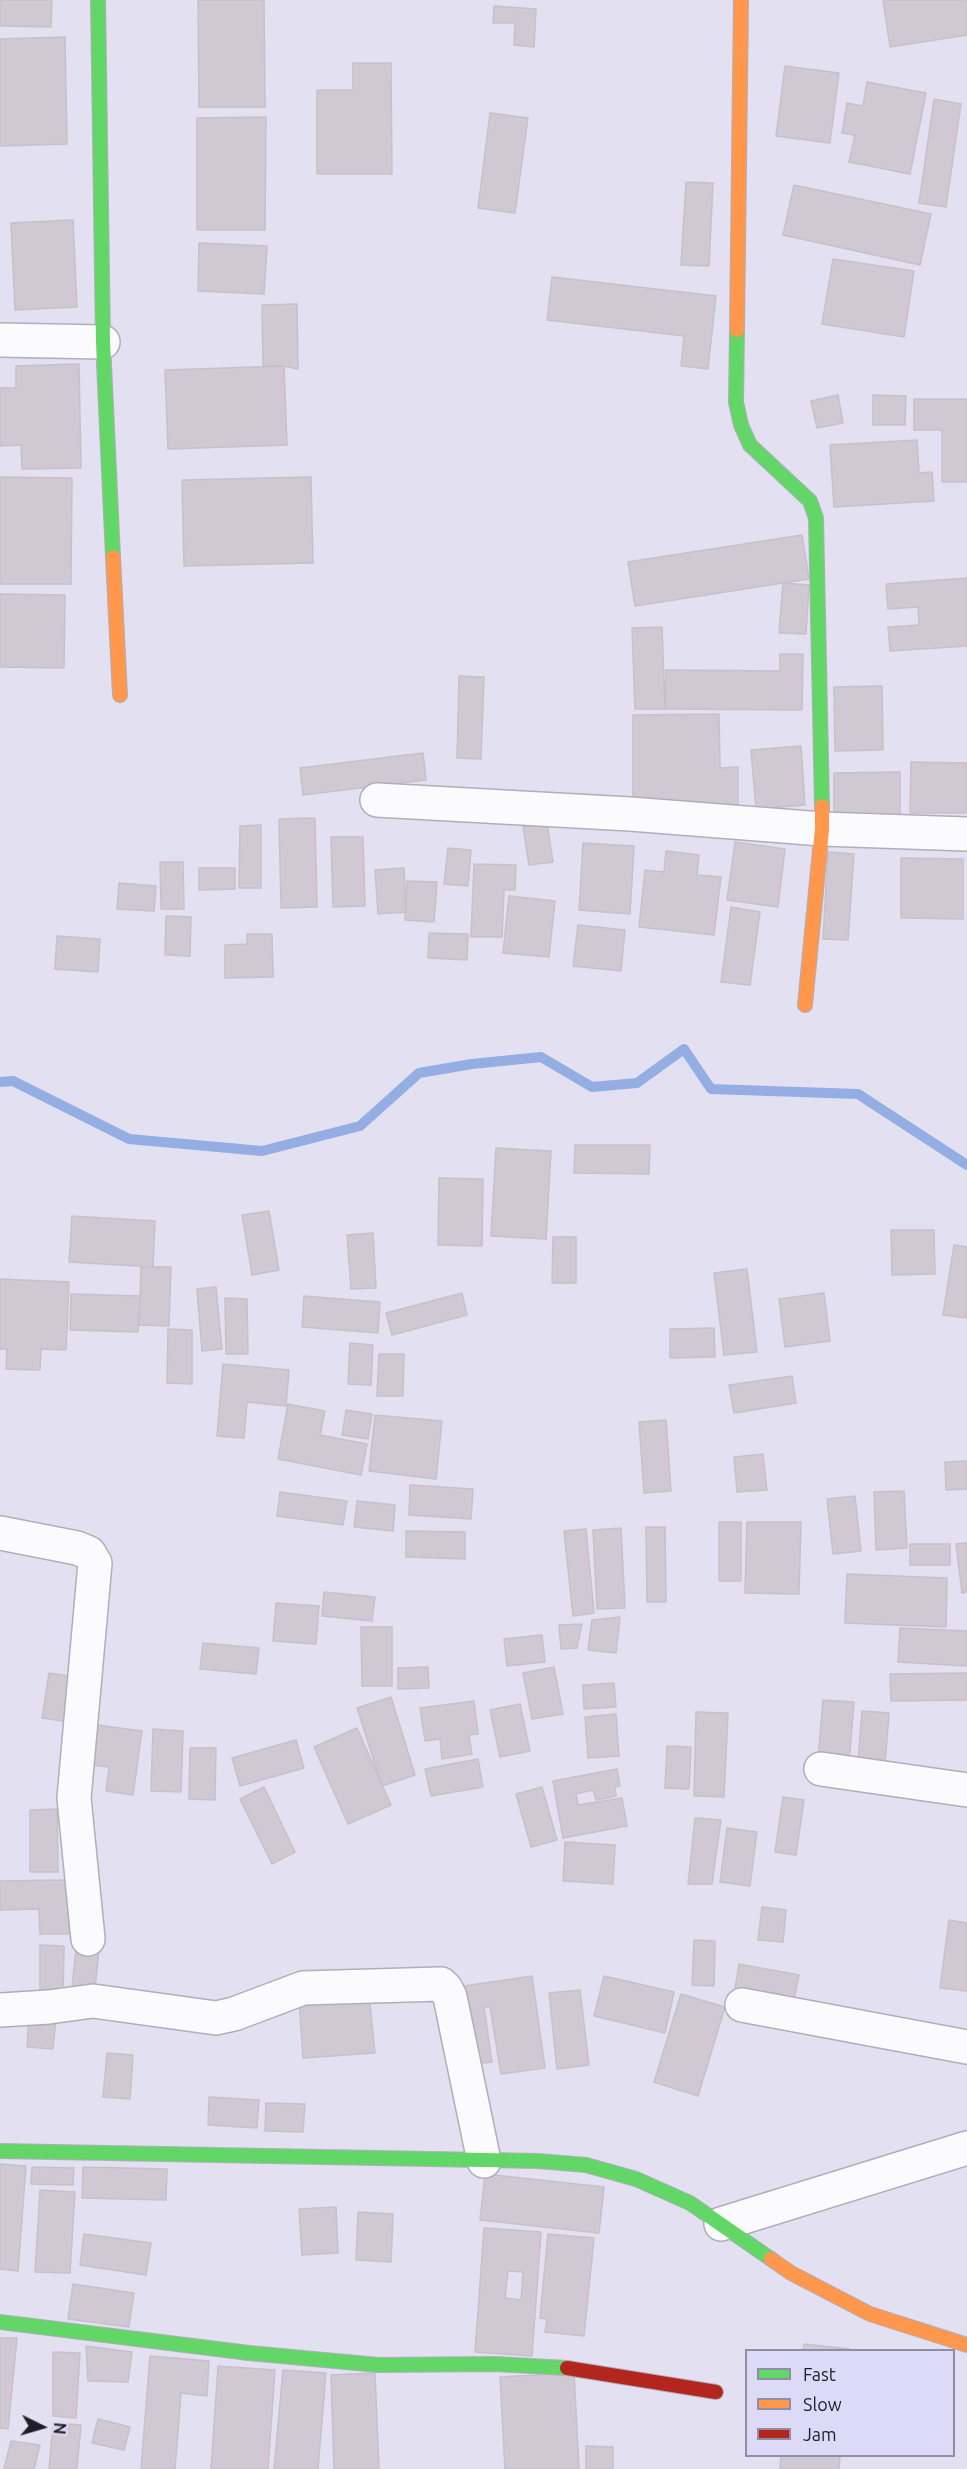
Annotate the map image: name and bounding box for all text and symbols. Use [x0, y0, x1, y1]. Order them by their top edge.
legend [745, 2349, 955, 2457]
text: Fast [803, 2364, 836, 2384]
text: Slow [803, 2394, 842, 2414]
north arrow [12, 2397, 72, 2457]
text: N [50, 2422, 69, 2435]
text: Jam [803, 2424, 837, 2444]

